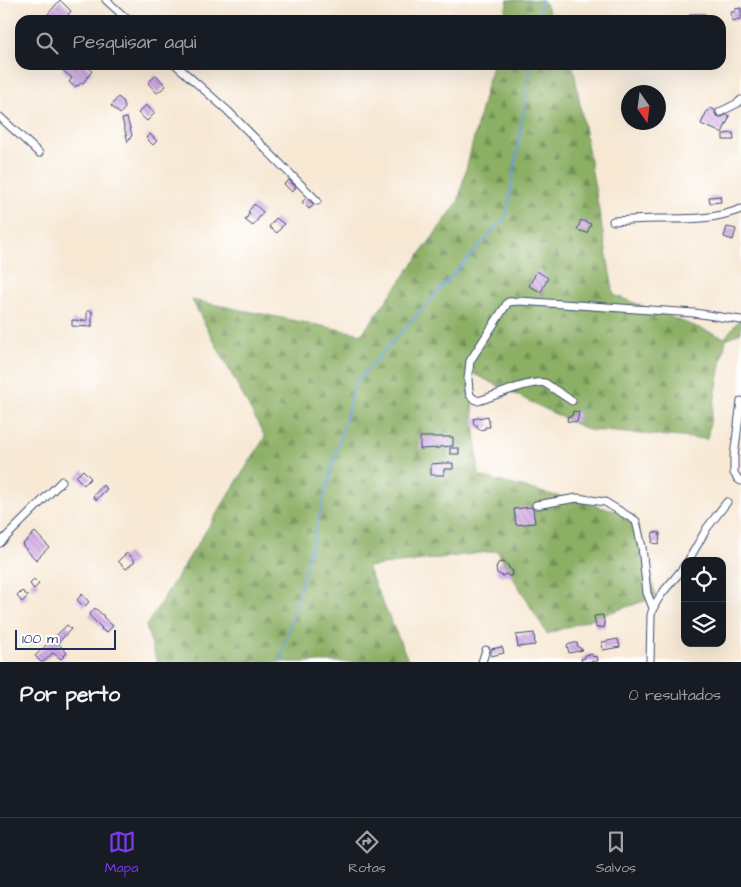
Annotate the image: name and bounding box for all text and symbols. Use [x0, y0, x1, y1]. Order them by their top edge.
search box [15, 15, 726, 70]
icon: search [33, 29, 61, 57]
text: Pesquisar aqui [73, 29, 196, 56]
north arrow [621, 85, 666, 130]
map controls [681, 557, 726, 647]
button: locate [681, 557, 726, 602]
button: layers [681, 602, 726, 647]
scale bar [15, 627, 116, 650]
text: 100 m [22, 629, 58, 649]
text: Por perto [20, 680, 120, 709]
text: 0 resultados [629, 684, 721, 706]
tab: Mapa [105, 828, 138, 878]
tab: Rotas [348, 828, 386, 878]
tab: Salvos [596, 828, 636, 878]

